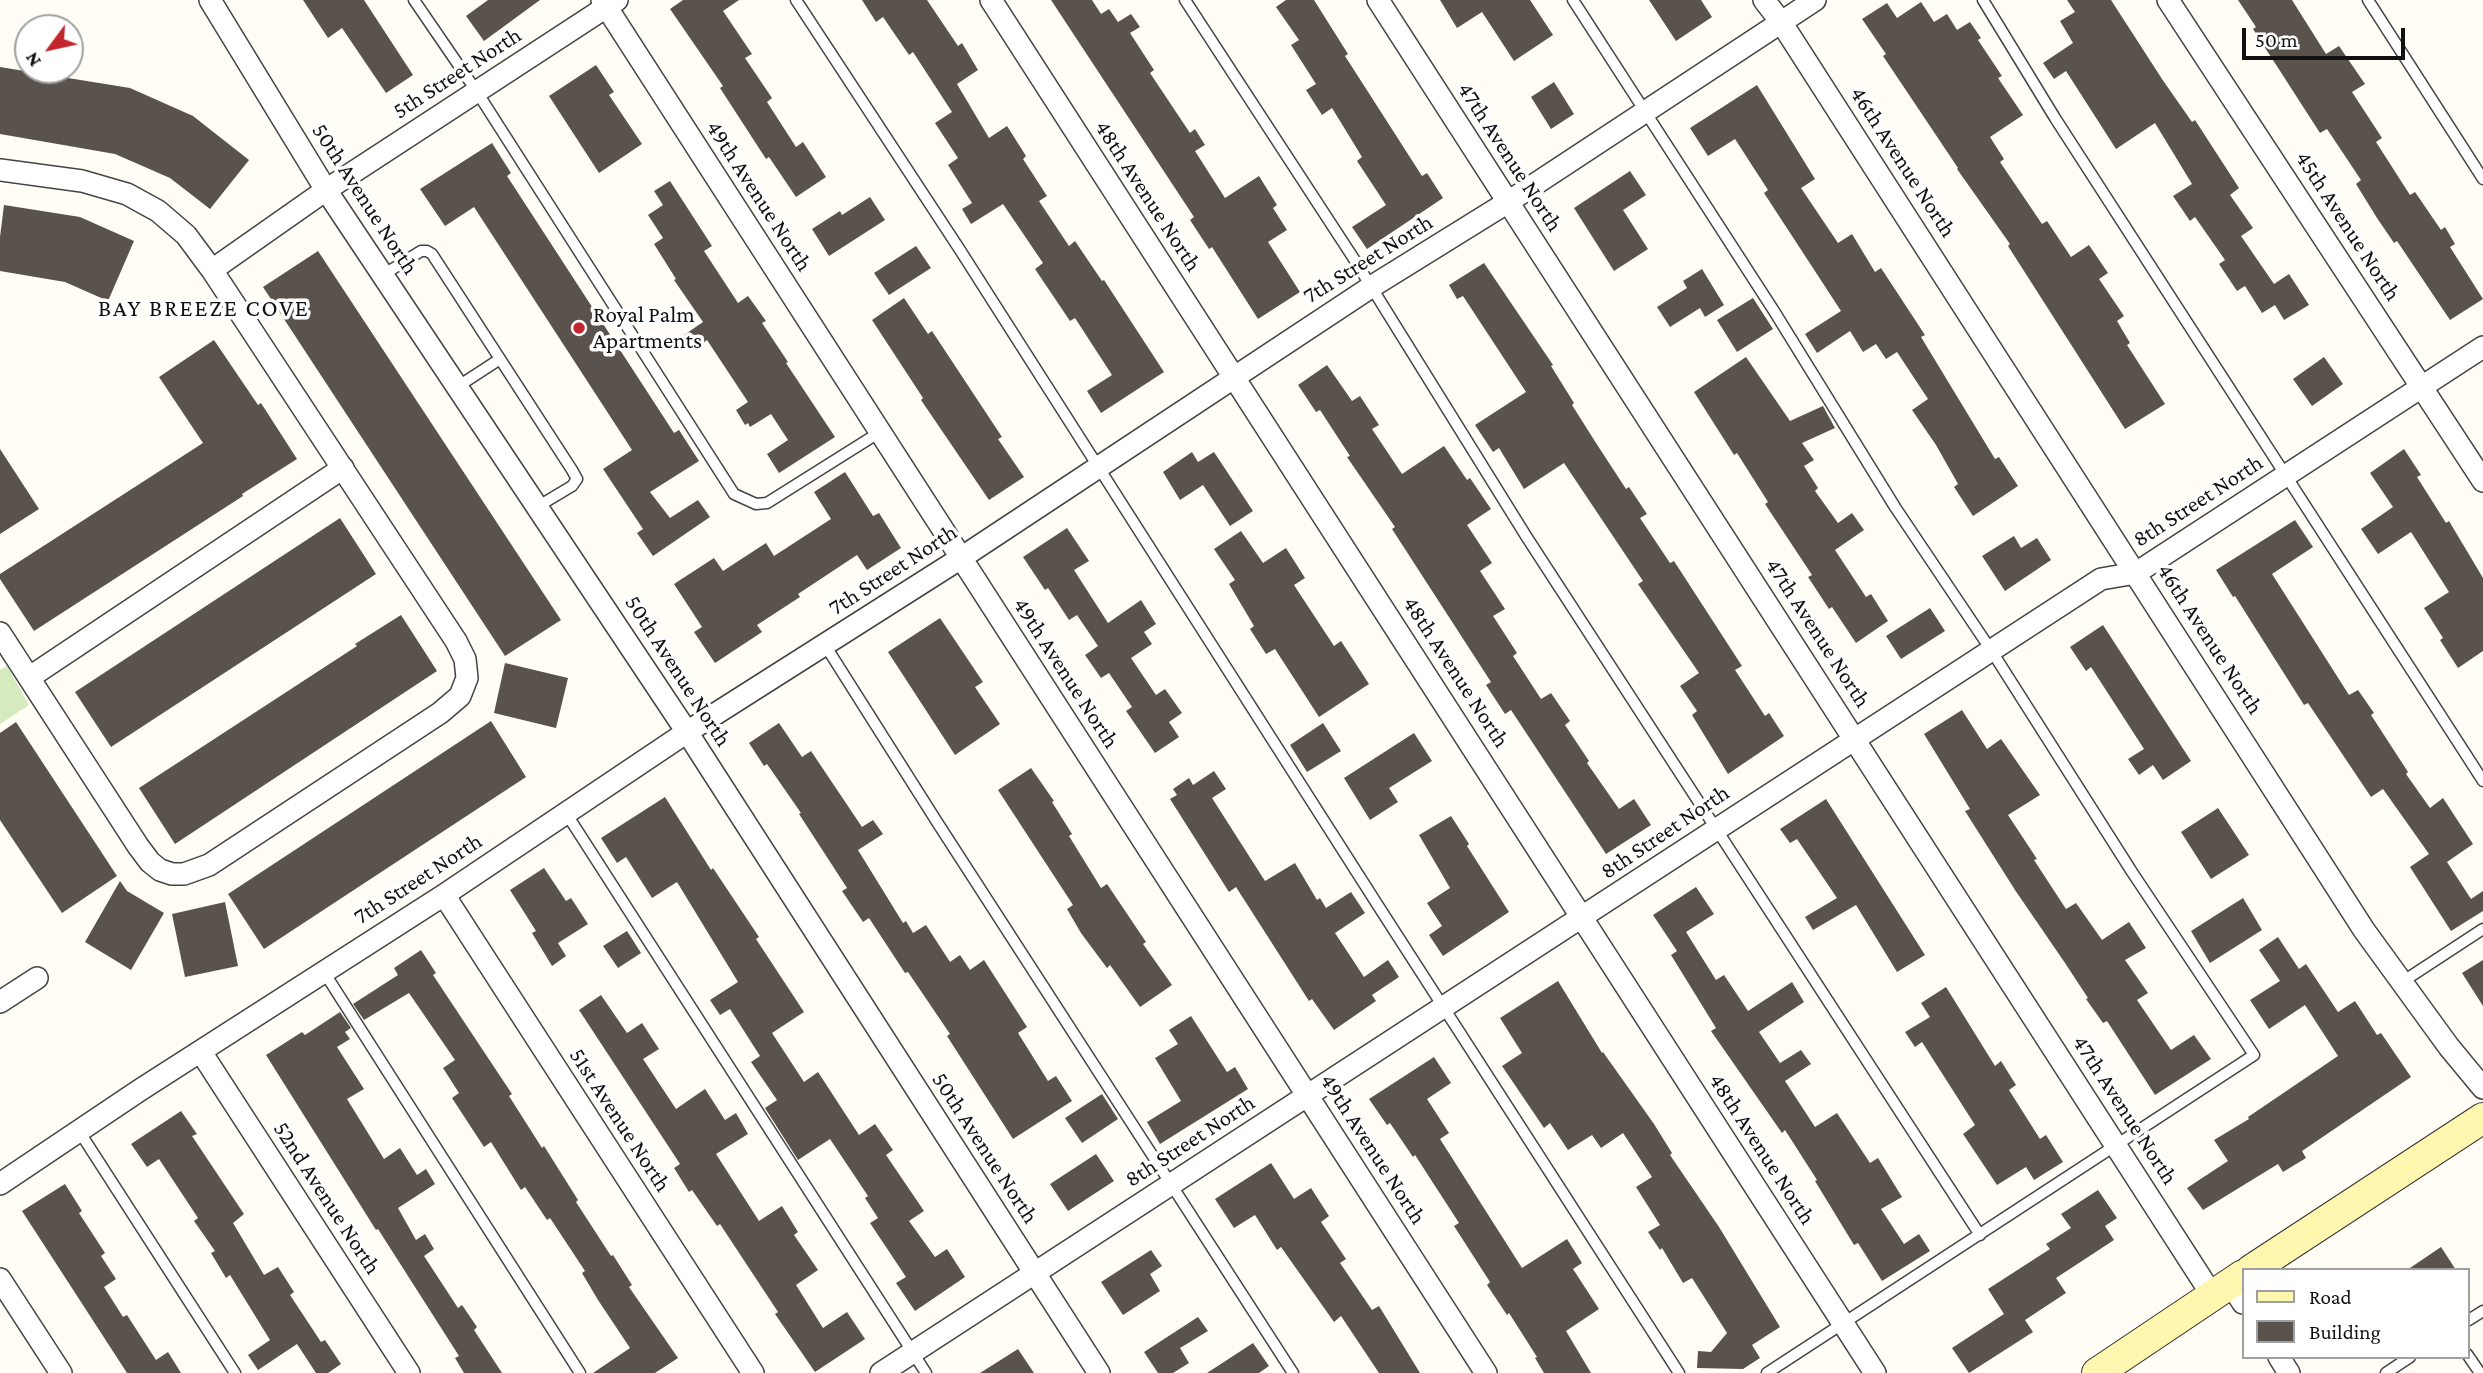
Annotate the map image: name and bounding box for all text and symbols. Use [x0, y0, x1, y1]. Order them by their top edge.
north arrow [14, 14, 84, 84]
scale bar [2245, 14, 2408, 58]
street label: 5th Street North [388, 21, 526, 125]
text: 50 m [2255, 28, 2298, 52]
text: N [20, 48, 45, 71]
street label: 47th Avenue North [1451, 77, 1569, 237]
street label: 46th Avenue North [1844, 81, 1962, 243]
street label: 49th Avenue North [700, 115, 818, 277]
street label: 48th Avenue North [1089, 115, 1207, 277]
street label: 50th Avenue North [306, 118, 424, 280]
street label: 45th Avenue North [2289, 146, 2407, 306]
street label: 7th Street North [1298, 208, 1438, 310]
district label: BAY BREEZE COVE [100, 295, 308, 323]
place label: Royal Palm Apartments [593, 301, 702, 355]
marker: Royal Palm Apartments [571, 320, 587, 336]
street label: 8th Street North [2128, 449, 2268, 553]
street label: 7th Street North [824, 518, 962, 622]
street label: 47th Avenue North [1759, 553, 1877, 713]
street label: 46th Avenue North [2151, 558, 2269, 720]
street label: 50th Avenue North [619, 590, 737, 752]
street label: 48th Avenue North [1397, 591, 1515, 753]
street label: 49th Avenue North [1007, 592, 1125, 754]
street label: 8th Street North [1595, 779, 1735, 885]
street label: 7th Street North [349, 827, 487, 931]
street label: 47th Avenue North [2066, 1030, 2184, 1190]
street label: 51st Avenue North [563, 1043, 677, 1197]
street label: 50th Avenue North [926, 1067, 1044, 1229]
street label: 49th Avenue North [1314, 1068, 1432, 1230]
street label: 48th Avenue North [1703, 1068, 1821, 1230]
street label: 8th Street North [1120, 1089, 1260, 1193]
street label: 52nd Avenue North [267, 1116, 387, 1280]
legend [2242, 1268, 2469, 1359]
text: Road [2309, 1285, 2352, 1309]
text: Building [2309, 1320, 2381, 1344]

